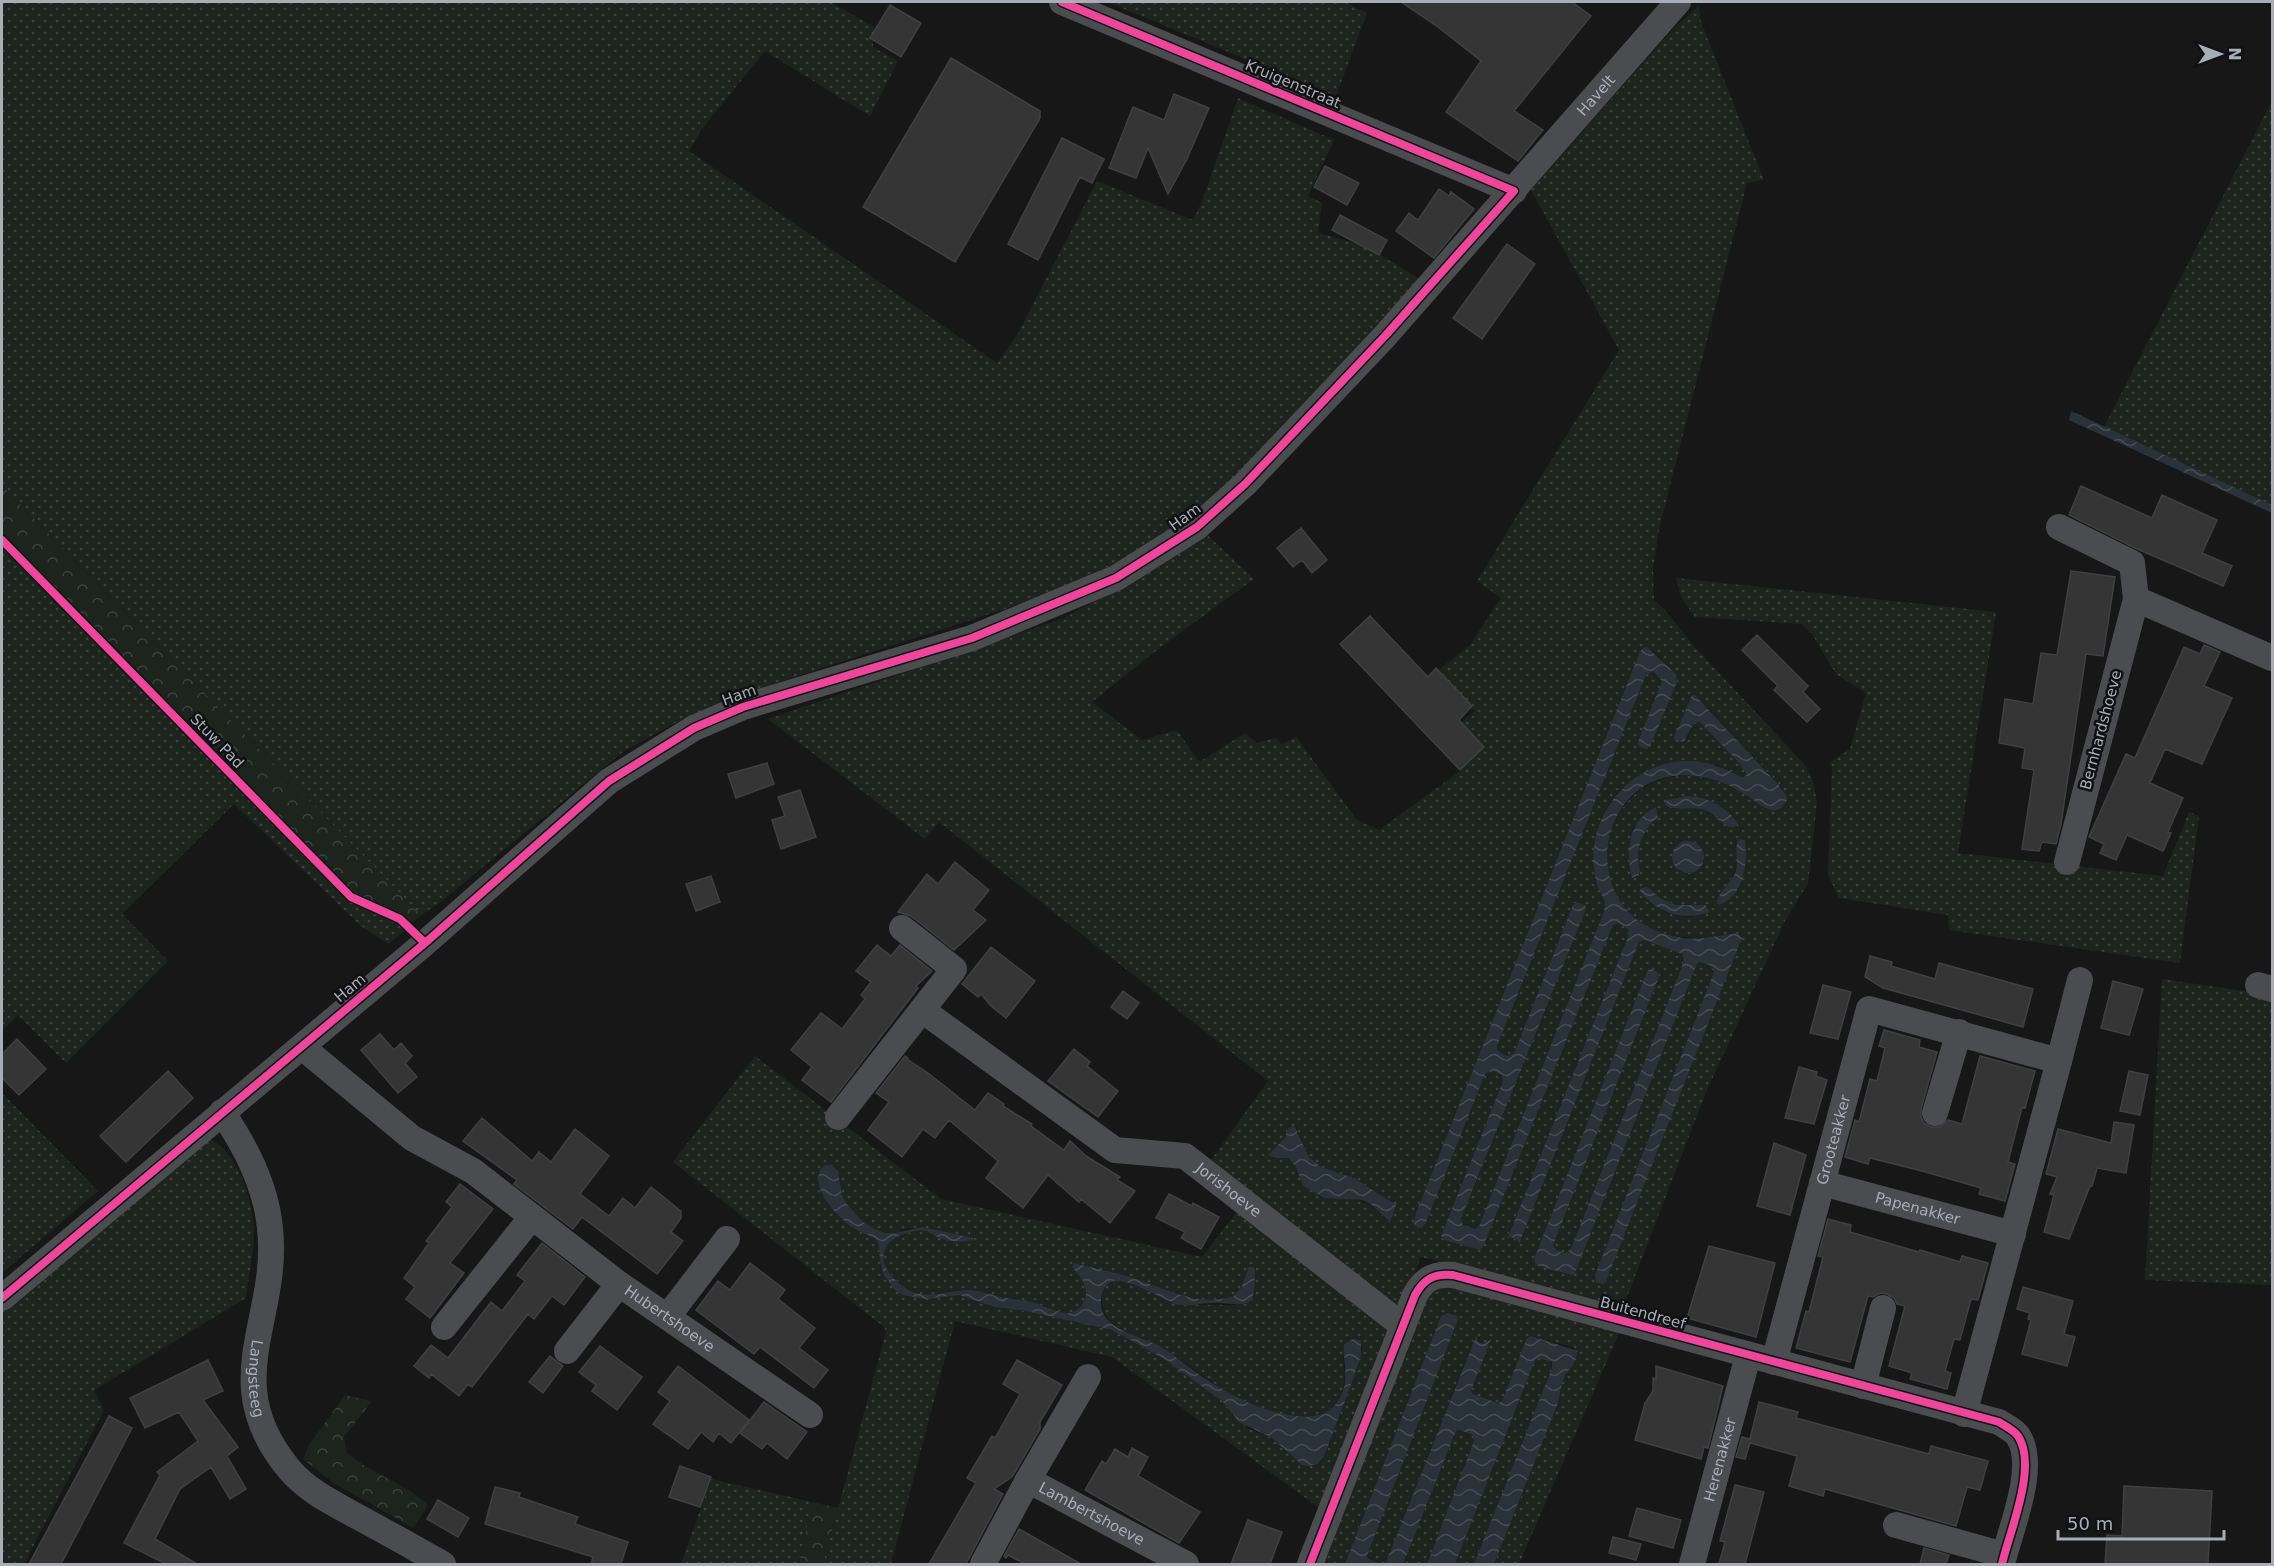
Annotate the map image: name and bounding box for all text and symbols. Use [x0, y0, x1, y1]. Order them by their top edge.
north arrow [2190, 24, 2250, 84]
text: N [2225, 47, 2244, 61]
street label: Kruigenstraat [1243, 56, 1344, 112]
street label: Havelt [1573, 71, 1619, 120]
street label: Ham [1166, 499, 1204, 535]
street label: Bernhardshoeve [2076, 668, 2126, 792]
street label: Ham [719, 681, 759, 709]
street label: Stuw Pad [187, 710, 247, 772]
street label: Ham [331, 970, 369, 1006]
street label: Grooteakker [1813, 1092, 1855, 1187]
street label: Jorishoeve [1192, 1158, 1265, 1221]
street label: Papenakker [1873, 1189, 1963, 1229]
street label: Hubertshoeve [621, 1281, 718, 1356]
street label: Buitendreef [1598, 1293, 1688, 1333]
street label: Langsteeg [245, 1338, 268, 1420]
street label: Herenakker [1700, 1415, 1740, 1504]
street label: Lambertshoeve [1036, 1478, 1147, 1549]
scale bar [2058, 1503, 2224, 1541]
text: 50 m [2067, 1513, 2113, 1534]

